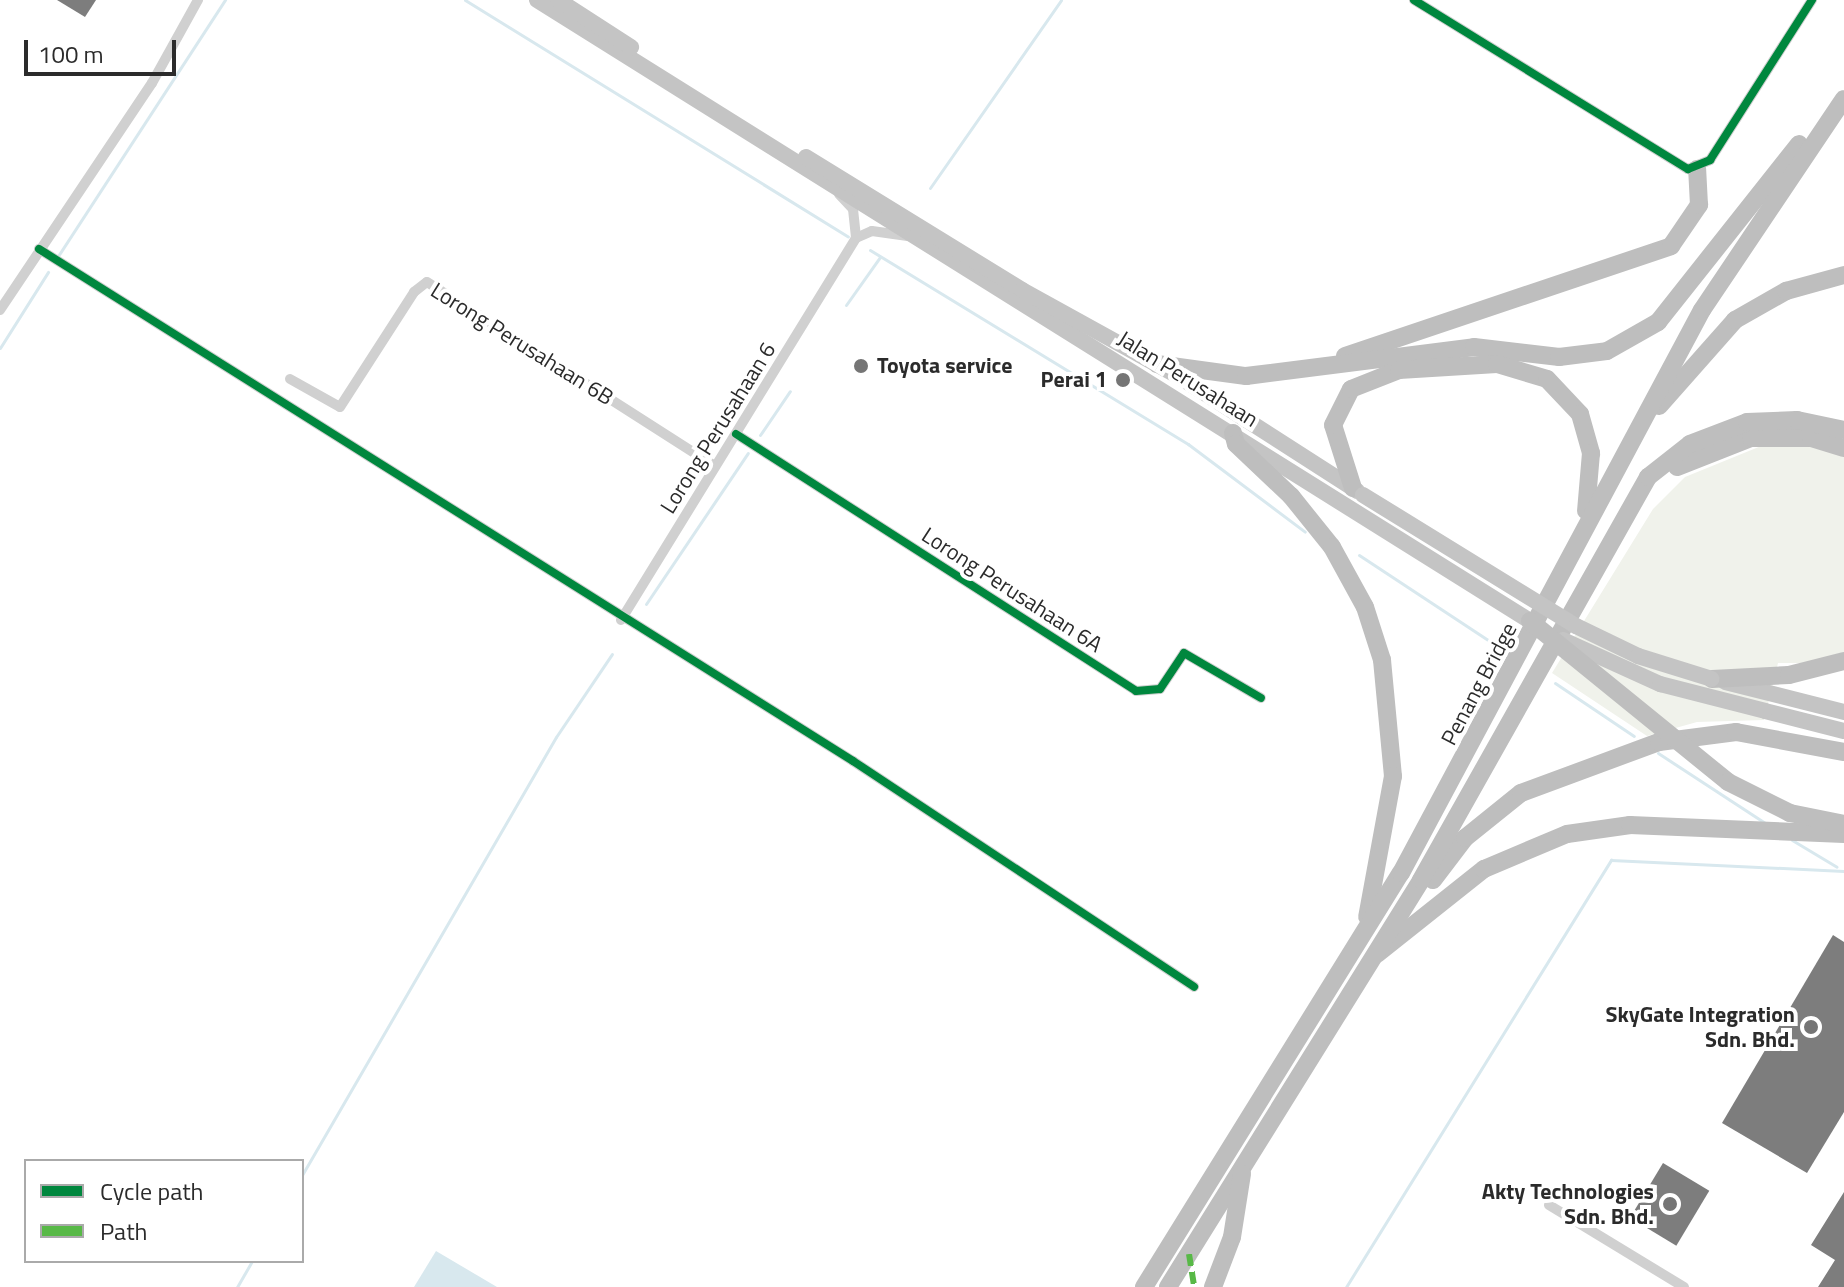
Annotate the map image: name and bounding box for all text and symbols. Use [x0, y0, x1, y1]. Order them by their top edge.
scale bar [28, 24, 180, 74]
text: 100 m [38, 36, 104, 72]
street label: Lorong Perusahaan 6B [426, 277, 618, 411]
street label: Jalan Perusahaan [1113, 325, 1263, 433]
street label: Lorong Perusahaan 6 [655, 338, 781, 518]
place label: Toyota service [877, 353, 1013, 379]
marker: Toyota service [852, 357, 870, 375]
place label: Perai 1 [1041, 367, 1107, 393]
marker: Perai 1 [1114, 371, 1132, 389]
street label: Lorong Perusahaan 6A [917, 522, 1107, 658]
street label: Penang Bridge [1436, 618, 1522, 750]
place label: SkyGate Integration Sdn. Bhd. [1606, 1001, 1795, 1052]
marker: SkyGate Integration Sdn. Bhd. [1802, 1018, 1820, 1036]
legend [24, 1159, 304, 1263]
text: Cycle path [100, 1173, 203, 1209]
place label: Akty Technologies Sdn. Bhd. [1482, 1178, 1654, 1230]
marker: Akty Technologies Sdn. Bhd. [1661, 1195, 1679, 1213]
text: Path [100, 1213, 147, 1249]

